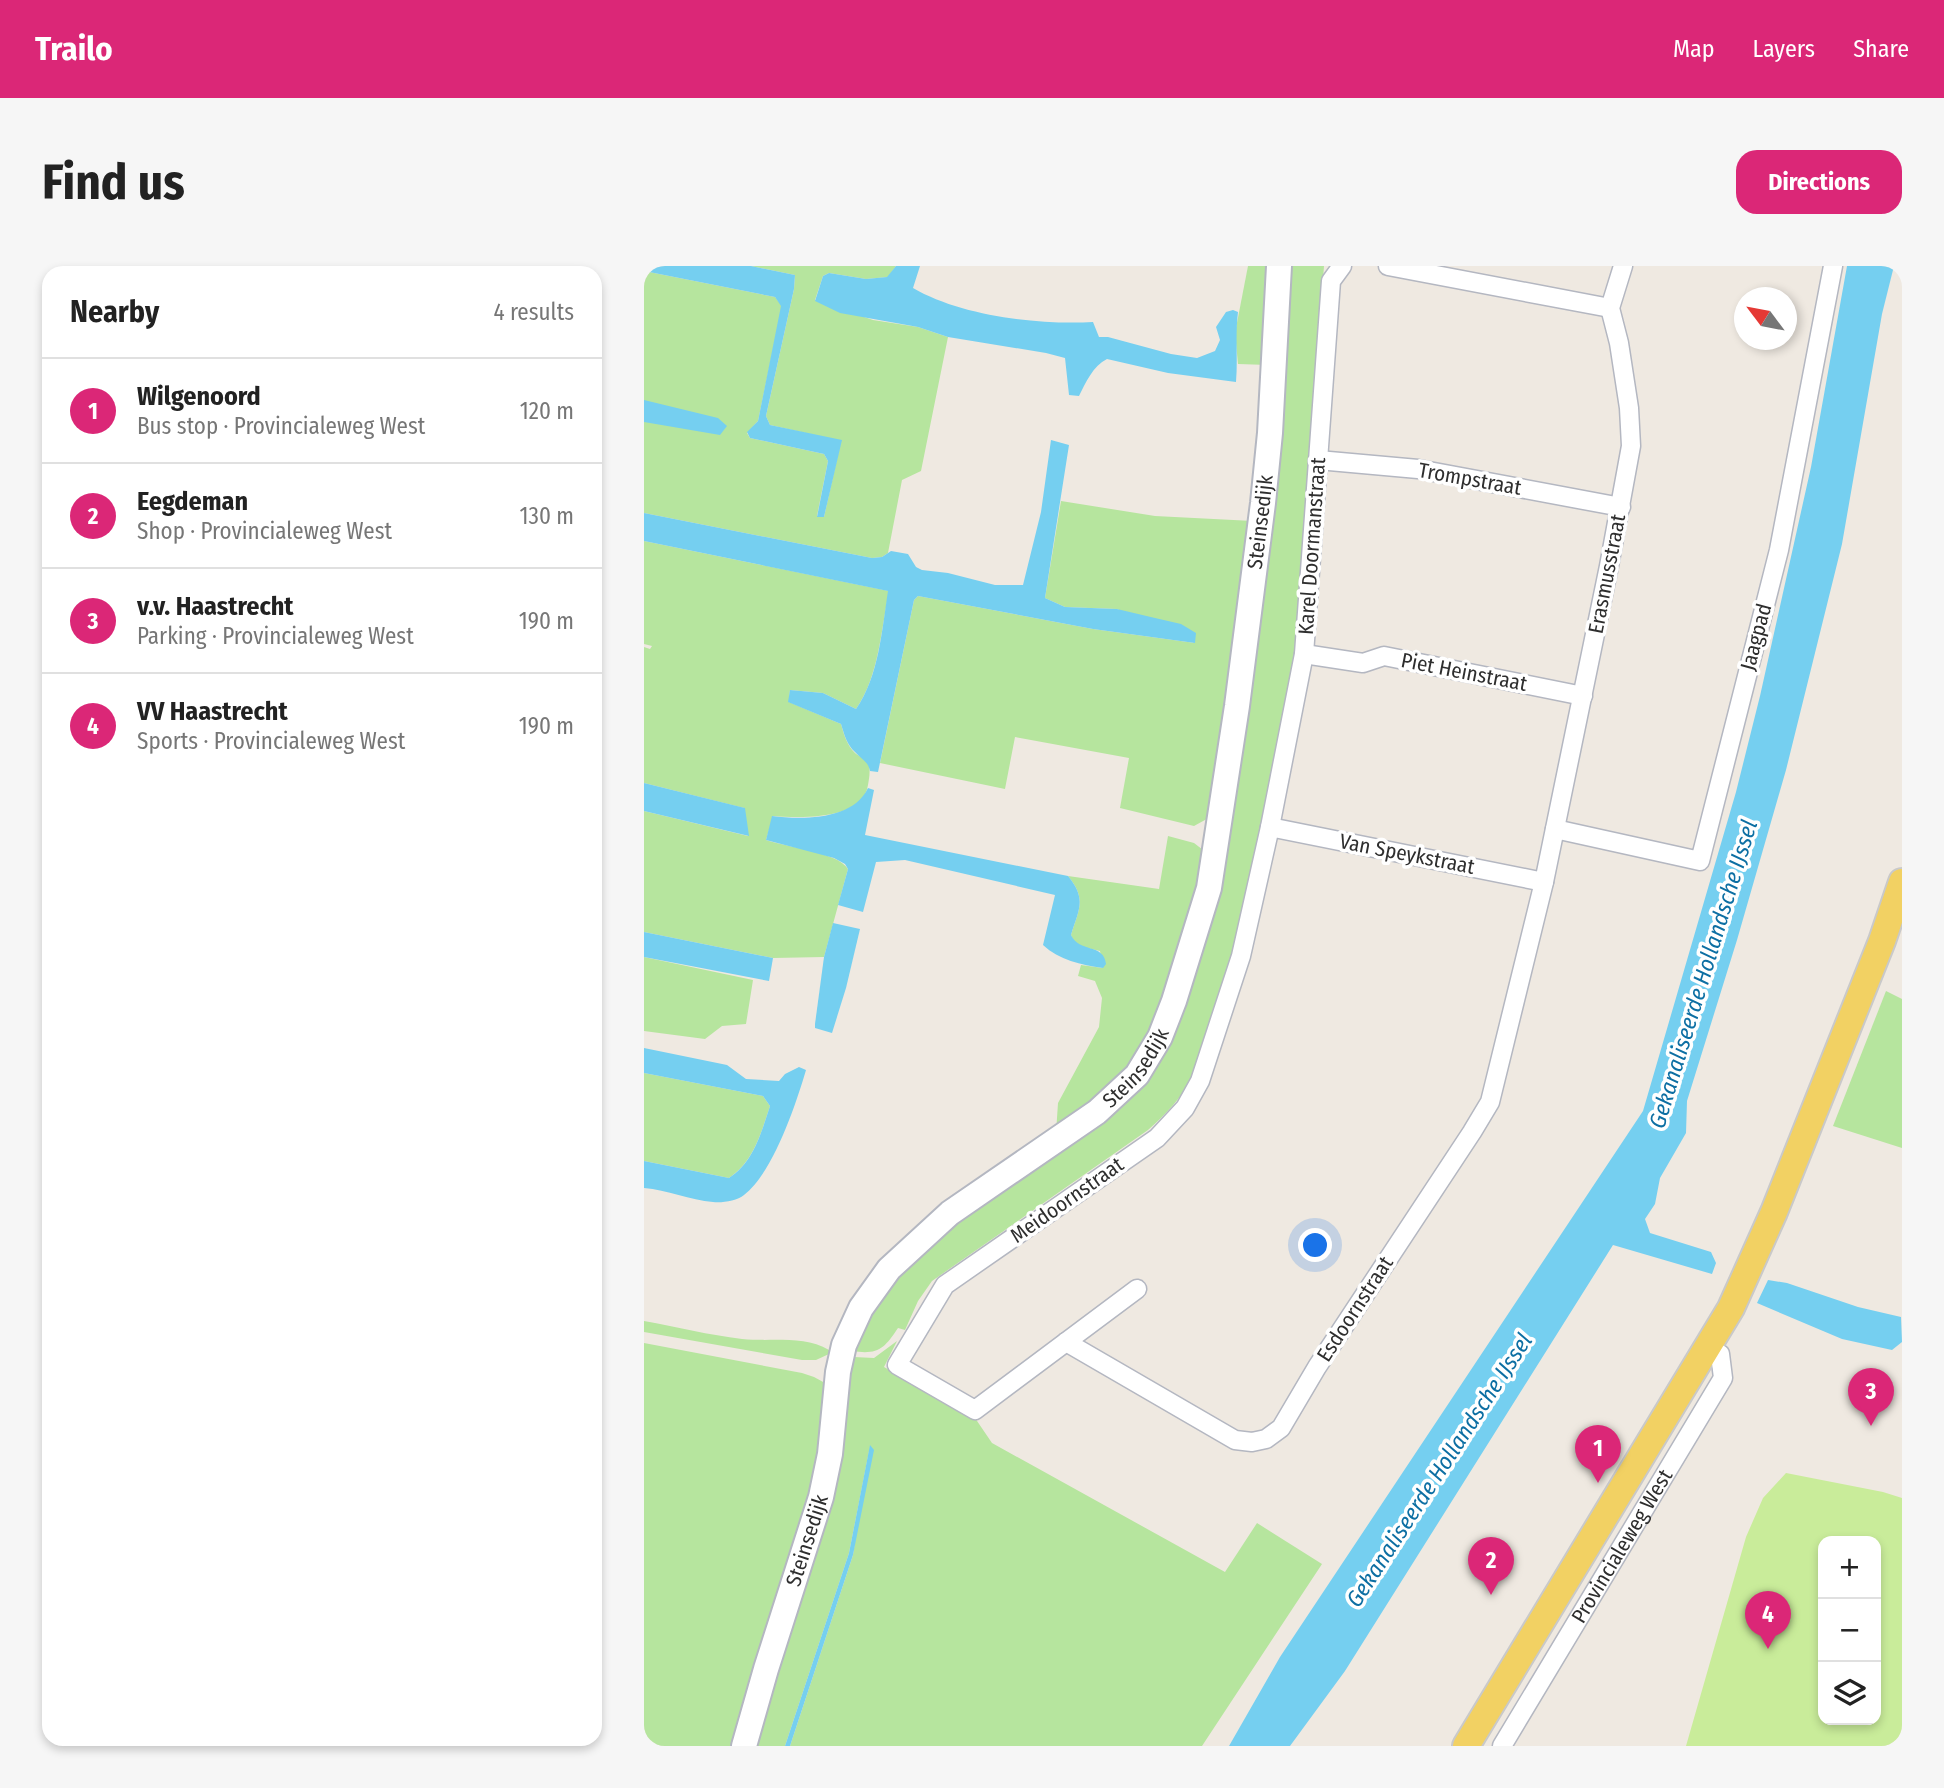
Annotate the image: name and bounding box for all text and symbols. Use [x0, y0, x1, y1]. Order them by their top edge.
text: Trailo [35, 29, 113, 69]
text: Map [1673, 35, 1715, 63]
text: Layers [1753, 35, 1815, 63]
text: Share [1853, 35, 1909, 63]
button: Directions [1736, 150, 1902, 214]
text: Find us [42, 153, 185, 212]
north arrow [1734, 287, 1797, 350]
text: Nearby [70, 294, 159, 330]
text: 4 results [493, 298, 574, 326]
text: Wilgenoord [137, 381, 261, 412]
text: 1 [88, 397, 98, 425]
text: 120 m [520, 397, 574, 425]
text: Bus stop · Provincialeweg West [137, 412, 425, 440]
street label: Karel Doormanstraat [1293, 456, 1331, 636]
street label: Trompstraat [1417, 457, 1524, 501]
street label: Steinsedijk [1242, 473, 1279, 571]
text: Eegdeman [137, 486, 248, 517]
text: 2 [88, 502, 98, 530]
text: 130 m [520, 502, 574, 530]
street label: Erasmusstraat [1583, 512, 1631, 636]
text: Shop · Provincialeweg West [137, 517, 392, 545]
text: v.v. Haastrecht [137, 591, 294, 622]
street label: Jaagpad [1735, 601, 1777, 673]
text: 3 [88, 607, 98, 635]
text: 190 m [519, 607, 574, 635]
text: Parking · Provincialeweg West [137, 622, 414, 650]
street label: Piet Heinstraat [1399, 647, 1529, 697]
text: VV Haastrecht [137, 696, 288, 727]
text: 4 [87, 712, 99, 740]
text: 190 m [519, 712, 574, 740]
text: Sports · Provincialeweg West [137, 727, 405, 755]
water label: Gekanaliseerde Hollandsche IJssel [1643, 817, 1763, 1131]
street label: Van Speykstraat [1337, 828, 1477, 880]
street label: Steinsedijk [1097, 1025, 1175, 1113]
street label: Meidoornstraat [1005, 1151, 1129, 1249]
your location [1298, 1228, 1332, 1262]
street label: Esdoornstraat [1311, 1251, 1399, 1367]
water label: Gekanaliseerde Hollandsche IJssel [1340, 1328, 1538, 1612]
pin: 3 [1848, 1368, 1894, 1426]
pin: 1 [1575, 1425, 1621, 1483]
street label: Provincialeweg West [1566, 1464, 1678, 1628]
street label: Steinsedijk [780, 1491, 834, 1590]
map controls [1818, 1536, 1881, 1725]
button: + [1818, 1536, 1881, 1599]
pin: 2 [1468, 1537, 1514, 1595]
pin: 4 [1745, 1591, 1791, 1649]
button: − [1818, 1599, 1881, 1662]
button: layers [1818, 1662, 1881, 1725]

